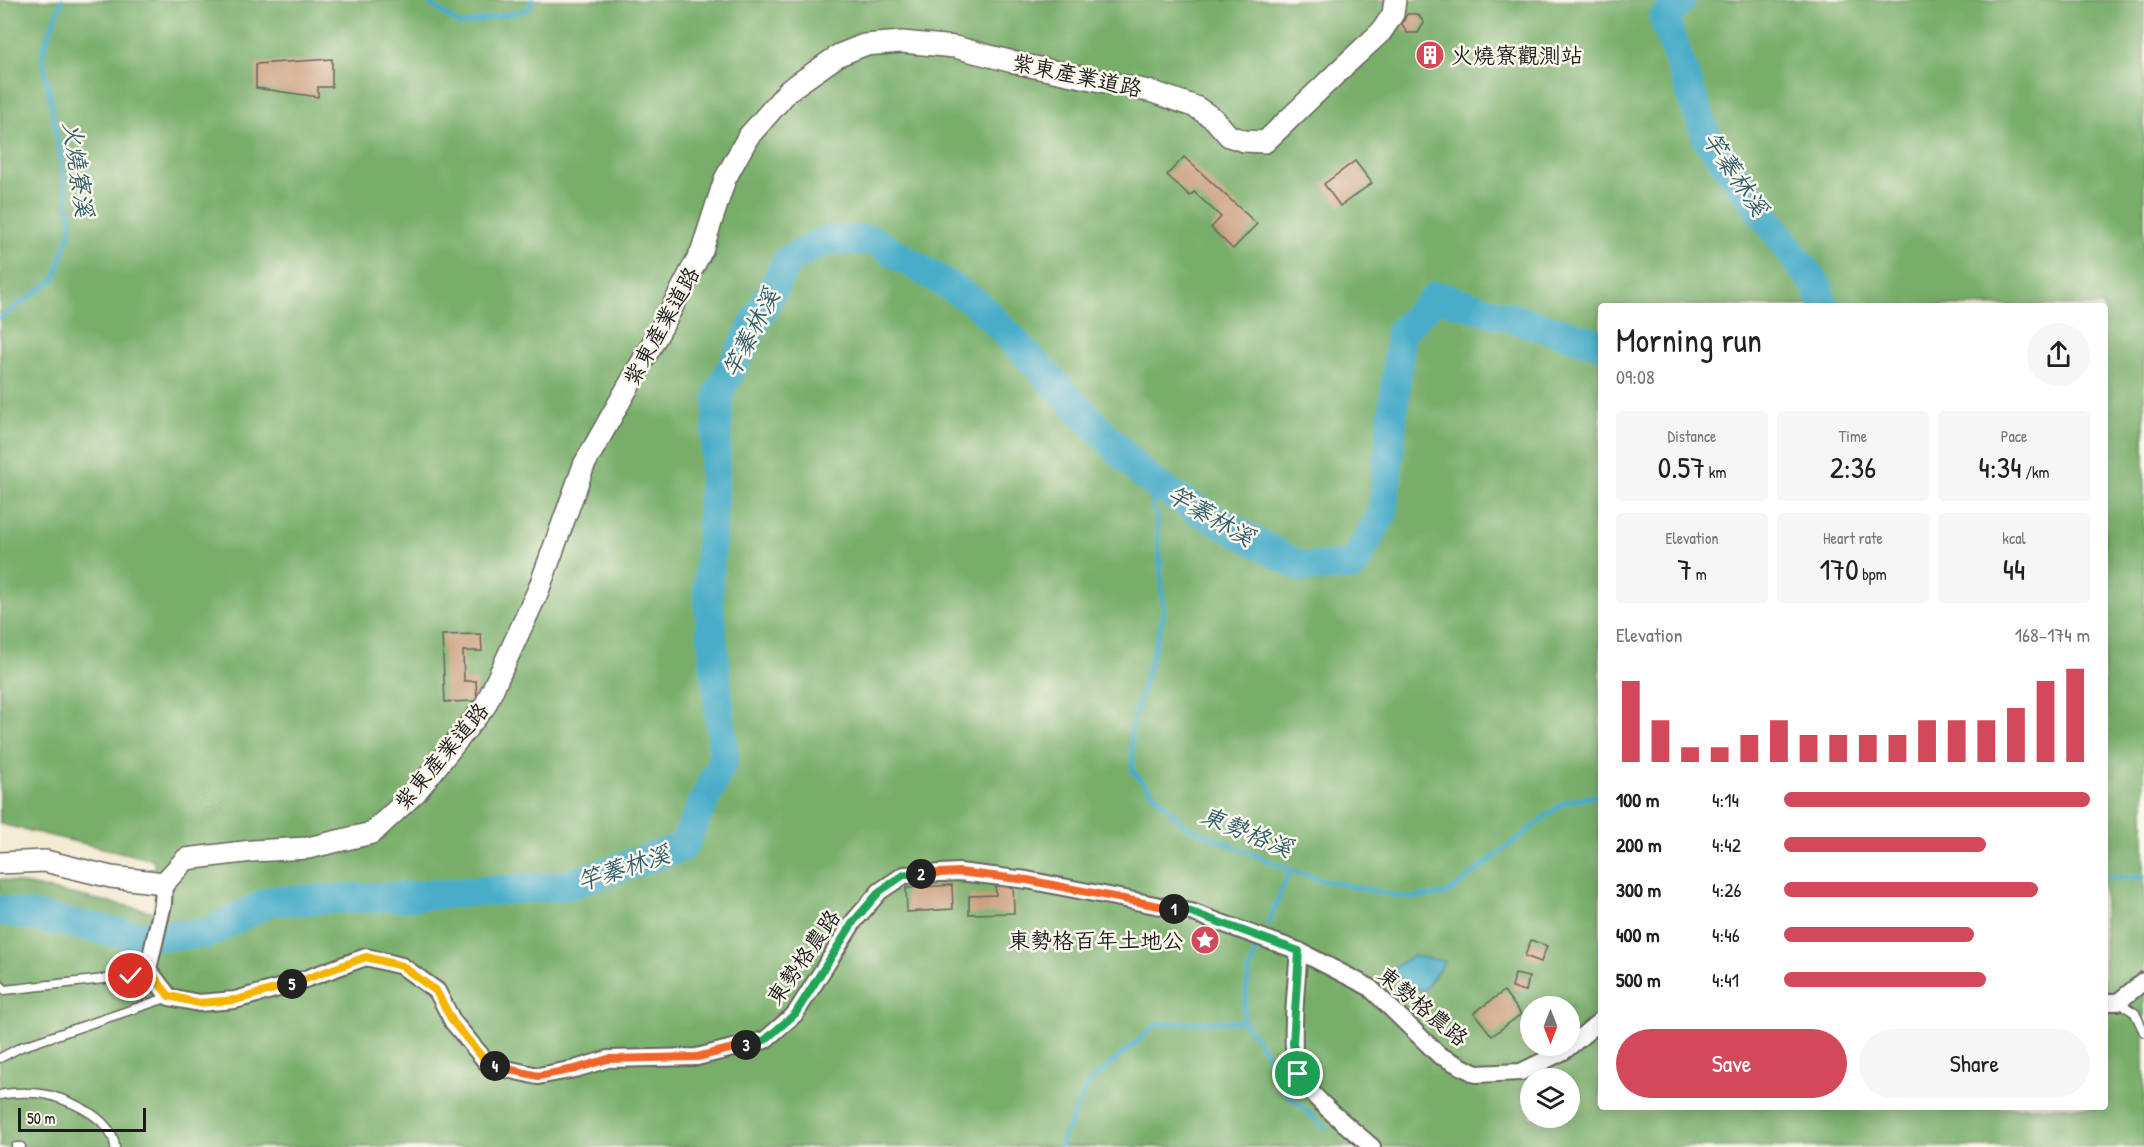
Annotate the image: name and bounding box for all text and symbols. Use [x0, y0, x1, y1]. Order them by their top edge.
building icon: 火燒寮觀測站 [1414, 39, 1446, 71]
place label: 火燒寮觀測站 [1451, 40, 1583, 70]
street label: 紫東產業道路 [1009, 47, 1145, 103]
water label: 火燒寮溪 [56, 119, 102, 221]
water label: 竿蓁林溪 [1696, 124, 1777, 223]
street label: 紫東產業道路 [616, 261, 706, 391]
water label: 竿蓁林溪 [714, 281, 787, 383]
text: Morning run [1616, 318, 1762, 362]
button: share [2027, 323, 2090, 386]
text: 09:08 [1616, 363, 1655, 390]
text: Distance [1668, 425, 1716, 447]
text: Time [1839, 425, 1867, 447]
text: Pace [2001, 425, 2027, 447]
text: 0.57 [1658, 447, 1705, 487]
text: 2:36 [1830, 447, 1876, 487]
text: 4:34 [1979, 447, 2021, 487]
text: km [1705, 461, 1726, 483]
text: /km [2021, 461, 2049, 483]
water label: 竿蓁林溪 [1161, 477, 1262, 554]
text: Elevation [1665, 527, 1719, 549]
text: Heart rate [1823, 527, 1883, 549]
text: kcal [2002, 527, 2026, 549]
text: 7 [1677, 549, 1692, 589]
text: 170 [1819, 549, 1859, 589]
text: 44 [2003, 549, 2025, 589]
text: m [1692, 563, 1707, 585]
text: bpm [1859, 563, 1887, 585]
text: Elevation [1616, 621, 1682, 648]
text: 168–174 m [2015, 621, 2090, 648]
street label: 紫東產業道路 [387, 696, 495, 816]
text: 100 m [1616, 786, 1659, 813]
text: 4:14 [1712, 786, 1739, 813]
water label: 東勢格溪 [1197, 798, 1299, 865]
text: 200 m [1616, 831, 1661, 858]
text: 4:42 [1712, 831, 1741, 858]
water label: 竿蓁林溪 [572, 836, 675, 897]
pin: 2 [906, 859, 936, 889]
text: 2 [917, 863, 925, 885]
text: 300 m [1616, 876, 1661, 903]
text: 4:26 [1712, 876, 1741, 903]
pin: 1 [1159, 894, 1189, 924]
text: 1 [1171, 898, 1177, 920]
street label: 東勢格農路 [759, 903, 847, 1011]
text: 400 m [1616, 921, 1660, 948]
text: 4:46 [1712, 921, 1740, 948]
place icon: 東勢格百年土地公 [1189, 924, 1221, 956]
place label: 東勢格百年土地公 [1008, 925, 1184, 955]
pin [105, 950, 156, 1001]
icon: check [114, 959, 147, 992]
street label: 東勢格農路 [1371, 959, 1475, 1053]
text: 500 m [1616, 966, 1661, 993]
text: 4:41 [1712, 966, 1739, 993]
pin: 5 [277, 969, 307, 999]
text: 5 [289, 973, 295, 995]
north arrow [1520, 996, 1580, 1056]
map controls [1520, 996, 1580, 1128]
button: Save [1616, 1029, 1847, 1098]
button: Share [1859, 1029, 2090, 1098]
pin: 3 [731, 1030, 761, 1060]
text: 3 [742, 1034, 750, 1056]
pin [1272, 1048, 1323, 1099]
pin: 4 [480, 1051, 510, 1081]
text: 4 [492, 1055, 498, 1077]
icon: arrive [1281, 1057, 1314, 1090]
button: layers [1520, 1068, 1580, 1128]
scale bar [18, 1105, 146, 1132]
text: 50 m [27, 1107, 56, 1129]

